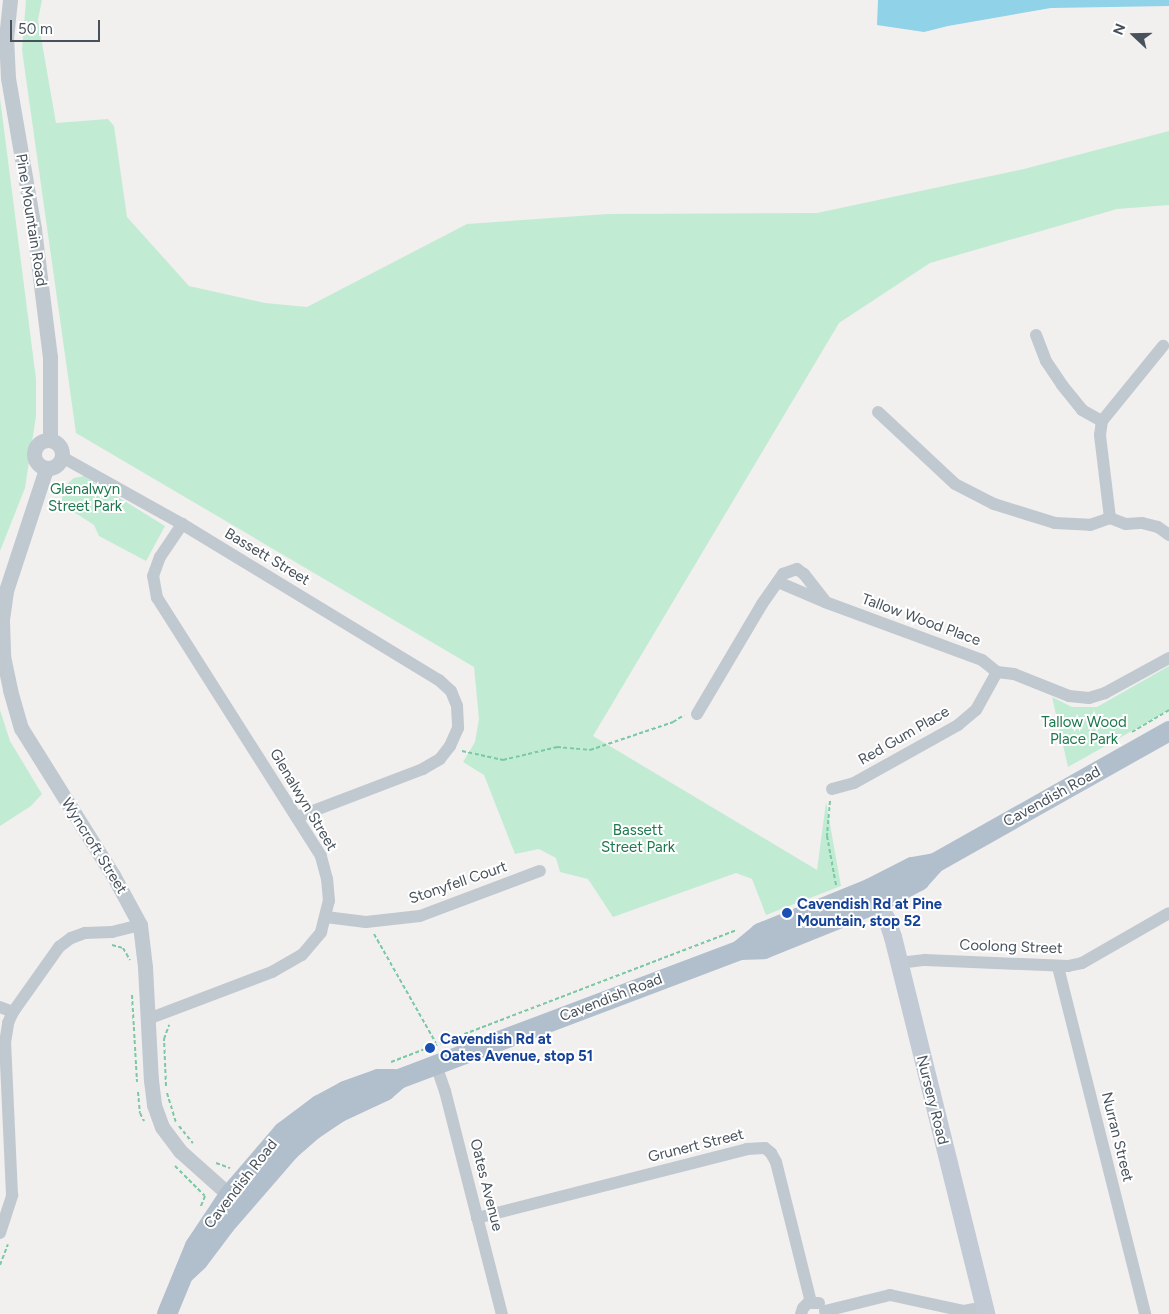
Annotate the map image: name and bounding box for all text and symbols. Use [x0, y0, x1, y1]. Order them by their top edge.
scale bar [12, 10, 102, 42]
north arrow [1109, 10, 1159, 60]
text: 50 m [18, 20, 53, 38]
text: N [1110, 21, 1129, 38]
street label: Pine Mountain Road [12, 152, 50, 288]
park label: Glenalwyn Street Park [48, 480, 122, 515]
street label: Bassett Street [221, 525, 313, 589]
street label: Tallow Wood Place [859, 590, 983, 650]
street label: Red Gum Place [855, 703, 953, 769]
park label: Tallow Wood Place Park [1041, 713, 1127, 748]
street label: Glenalwyn Street [265, 746, 341, 854]
street label: Cavendish Road [1000, 763, 1104, 831]
street label: Wyncroft Street [57, 795, 131, 897]
park label: Bassett Street Park [601, 821, 675, 856]
street label: Stonyfell Court [407, 858, 509, 908]
place label: Cavendish Rd at Pine Mountain, stop 52 [797, 895, 942, 930]
marker: Cavendish Rd at Pine Mountain, stop 52 [781, 907, 793, 919]
street label: Coolong Street [959, 936, 1063, 958]
street label: Cavendish Road [557, 970, 665, 1026]
place label: Cavendish Rd at Oates Avenue, stop 51 [440, 1030, 593, 1065]
marker: Cavendish Rd at Oates Avenue, stop 51 [424, 1042, 436, 1054]
street label: Nursery Road [912, 1053, 952, 1147]
street label: Nurran Street [1097, 1090, 1137, 1184]
street label: Grunert Street [646, 1125, 746, 1167]
street label: Cavendish Road [201, 1136, 281, 1232]
street label: Oates Avenue [466, 1137, 506, 1233]

